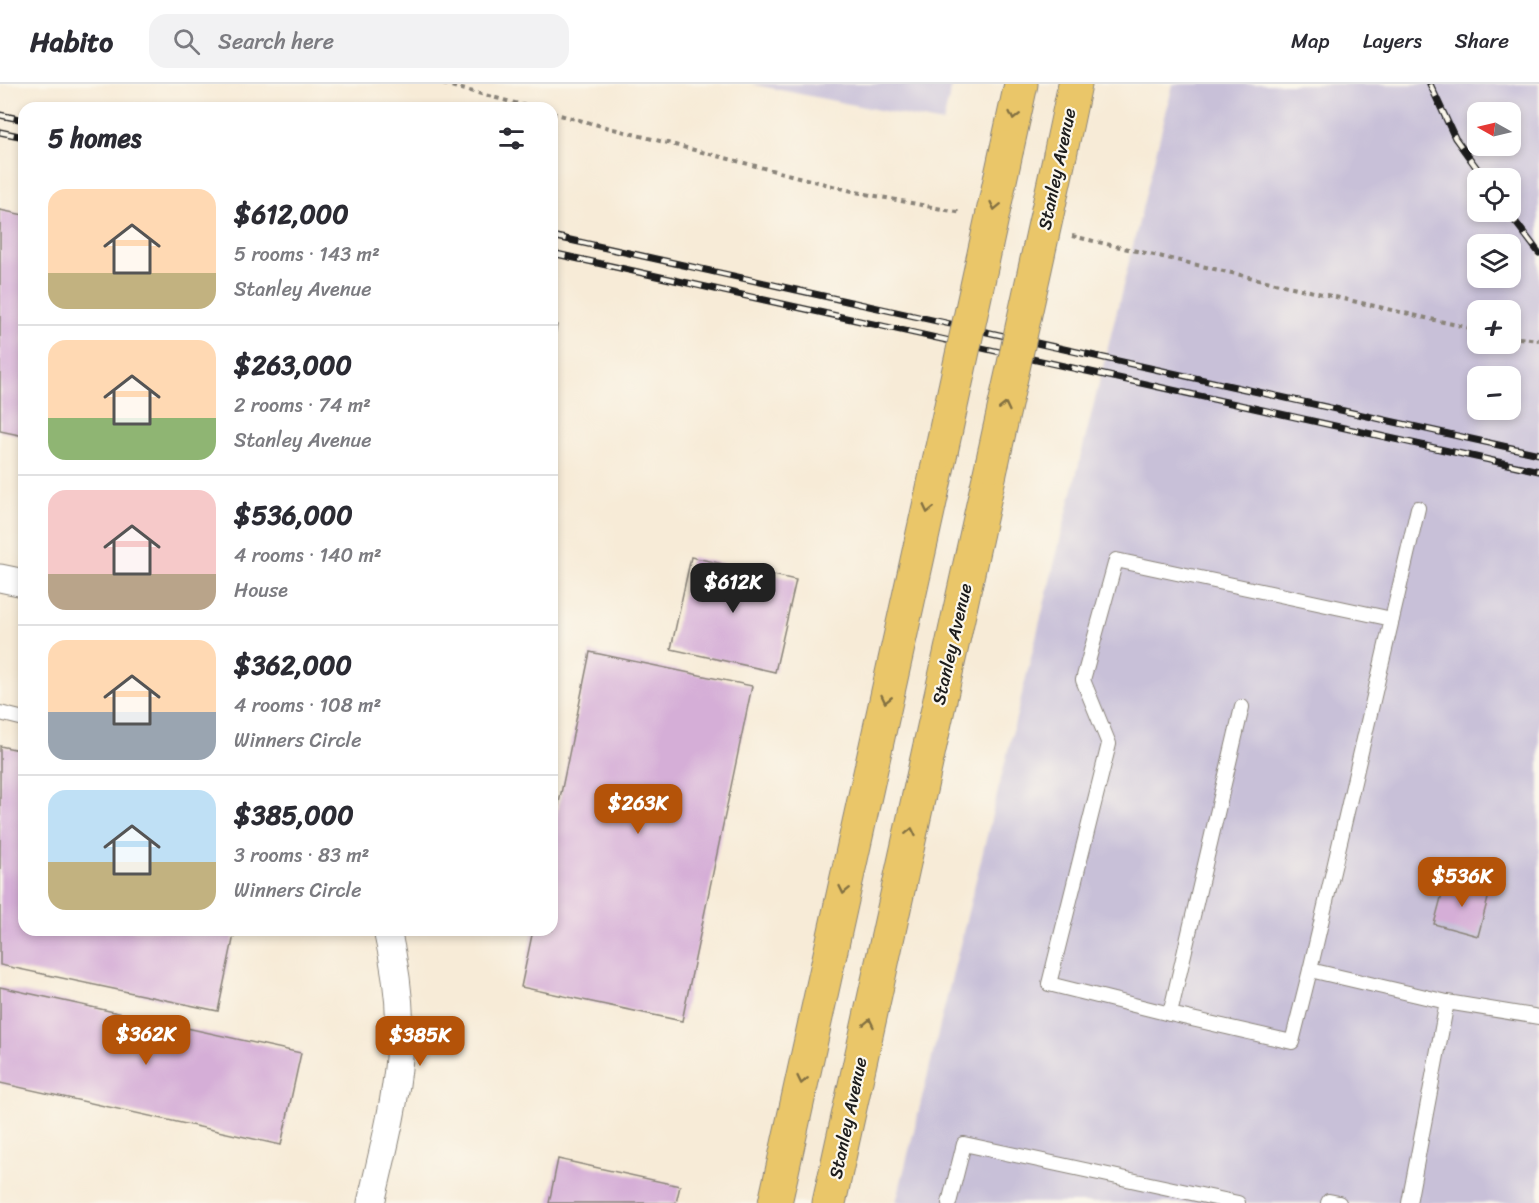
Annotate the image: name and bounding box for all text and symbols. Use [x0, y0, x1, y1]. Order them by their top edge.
search box [149, 14, 569, 68]
text: Habito [30, 17, 113, 66]
text: Search here [218, 22, 334, 61]
text: Map [1291, 22, 1330, 60]
text: Layers [1363, 22, 1422, 60]
text: Share [1455, 22, 1509, 60]
icon: search [170, 25, 203, 58]
north arrow [1467, 102, 1521, 156]
map controls [1467, 102, 1521, 420]
street label: Stanley Avenue [1028, 105, 1086, 233]
one-way arrow [1008, 111, 1021, 121]
text: 5 homes [48, 115, 141, 161]
icon: filters [495, 122, 528, 155]
button: locate [1467, 168, 1521, 222]
text: $612,000 [234, 191, 349, 237]
one-way arrow [989, 200, 1002, 210]
icon: home [96, 213, 168, 285]
button: layers [1467, 234, 1521, 288]
text: 5 rooms · 143 m² [234, 237, 380, 272]
text: Stanley Avenue [234, 272, 372, 307]
button: + [1467, 300, 1521, 354]
text: $263,000 [234, 342, 352, 388]
icon: home [96, 364, 168, 436]
button: − [1467, 366, 1521, 420]
text: 2 rooms · 74 m² [234, 388, 371, 423]
one-way arrow [998, 402, 1011, 412]
text: Stanley Avenue [234, 423, 372, 458]
text: $536,000 [234, 492, 353, 538]
one-way arrow [922, 504, 935, 514]
icon: home [96, 514, 168, 586]
text: 4 rooms · 140 m² [234, 538, 382, 573]
pin: $612K [691, 563, 775, 614]
text: $612K [704, 565, 762, 600]
text: House [234, 573, 288, 608]
street label: Stanley Avenue [922, 580, 982, 708]
text: $362,000 [234, 642, 352, 688]
icon: home [96, 664, 168, 736]
text: 4 rooms · 108 m² [234, 688, 381, 723]
one-way arrow [880, 694, 893, 704]
text: Winners Circle [234, 723, 362, 758]
pin: $263K [596, 784, 680, 835]
text: $263K [608, 786, 668, 821]
text: $385,000 [234, 792, 354, 838]
icon: home [96, 814, 168, 886]
one-way arrow [903, 828, 916, 838]
text: 3 rooms · 83 m² [234, 838, 369, 873]
pin: $536K [1420, 857, 1504, 908]
text: $536K [1432, 859, 1492, 894]
text: Winners Circle [234, 873, 362, 908]
one-way arrow [838, 885, 851, 895]
pin: $362K [104, 1015, 188, 1066]
pin: $385K [378, 1016, 462, 1067]
text: $362K [116, 1017, 176, 1052]
text: $385K [390, 1018, 450, 1053]
one-way arrow [861, 1018, 874, 1028]
street label: Stanley Avenue [819, 1054, 877, 1182]
one-way arrow [796, 1075, 809, 1085]

